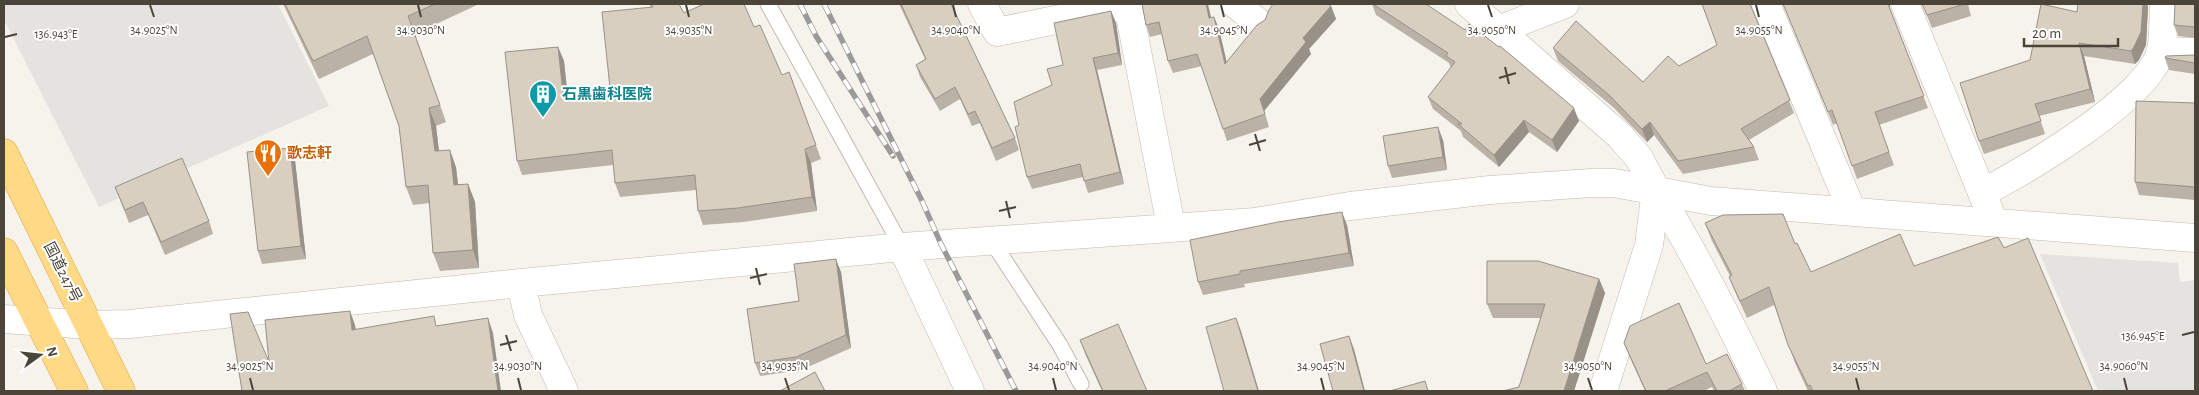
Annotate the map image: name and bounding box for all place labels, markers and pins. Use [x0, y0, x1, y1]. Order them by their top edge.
building icon: 石黒歯科医院 [528, 79, 558, 118]
place label: 石黒歯科医院 [562, 86, 652, 102]
restaurant icon: 歌志軒 [253, 138, 283, 177]
place label: 歌志軒 [287, 145, 332, 161]

